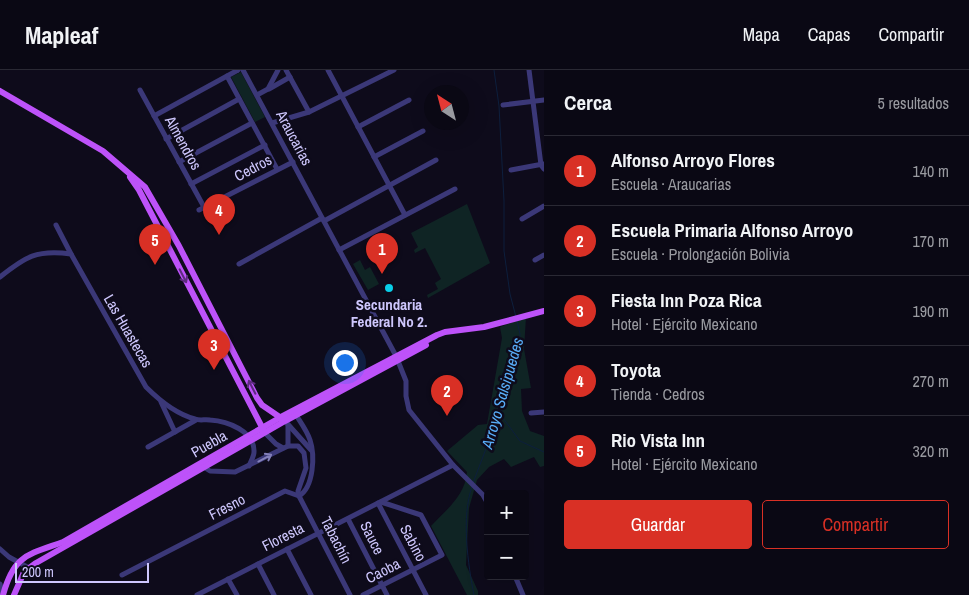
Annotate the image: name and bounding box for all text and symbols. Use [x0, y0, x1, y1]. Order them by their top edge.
text: Mapleaf [25, 19, 98, 51]
text: Mapa [743, 22, 780, 47]
text: Capas [808, 22, 850, 47]
text: Compartir [878, 22, 944, 47]
north arrow [424, 85, 469, 130]
text: Cerca [564, 88, 612, 117]
text: 5 resultados [878, 92, 949, 114]
street label: Araucarias [271, 106, 318, 169]
street label: Almendros [160, 111, 207, 174]
text: Alfonso Arroyo Flores [611, 147, 775, 173]
street label: Cedros [230, 149, 275, 186]
text: 1 [576, 160, 584, 182]
text: 140 m [913, 160, 949, 182]
text: Escuela · Araucarias [611, 173, 731, 195]
pin: 4 [203, 194, 235, 235]
text: Escuela Primaria Alfonso Arroyo [611, 217, 853, 243]
pin: 5 [139, 224, 171, 265]
text: 2 [576, 230, 584, 252]
text: 170 m [913, 230, 949, 252]
pin: 1 [366, 233, 398, 274]
text: Escuela · Prolongación Bolivia [611, 243, 790, 265]
one-way arrow [179, 268, 189, 282]
marker: Secundaria Federal No 2. [383, 282, 395, 294]
text: Fiesta Inn Poza Rica [611, 287, 762, 313]
street label: Las Huastecas [99, 290, 158, 371]
place label: Secundaria Federal No 2. [351, 294, 427, 332]
text: 3 [576, 300, 584, 322]
text: 190 m [913, 300, 949, 322]
text: Hotel · Ejército Mexicano [611, 313, 758, 335]
pin: 3 [198, 329, 230, 370]
water label: Arroyo Salsipuedes [475, 335, 528, 452]
your location [332, 350, 358, 376]
text: Toyota [611, 357, 661, 383]
text: 4 [576, 370, 584, 392]
text: 270 m [913, 370, 949, 392]
pin: 2 [431, 375, 463, 416]
one-way arrow [247, 380, 257, 395]
text: Tienda · Cedros [611, 383, 705, 405]
street label: Puebla [187, 425, 231, 462]
text: Rio Vista Inn [611, 427, 705, 453]
text: 5 [576, 440, 584, 462]
text: 320 m [913, 440, 949, 462]
one-way arrow [257, 453, 272, 462]
text: Hotel · Ejército Mexicano [611, 453, 758, 475]
street label: Fresno [205, 488, 249, 525]
map controls [484, 490, 529, 580]
button: + [484, 490, 529, 535]
button: Guardar [564, 500, 752, 549]
button: Compartir [762, 500, 949, 549]
street label: Tabachín [316, 513, 357, 567]
street label: Floresta [258, 517, 307, 556]
street label: Sauce [355, 517, 390, 558]
street label: Sabino [395, 521, 432, 565]
button: − [484, 535, 529, 580]
street label: Caoba [362, 553, 404, 588]
scale bar [15, 560, 149, 583]
text: 200 m [22, 563, 54, 581]

